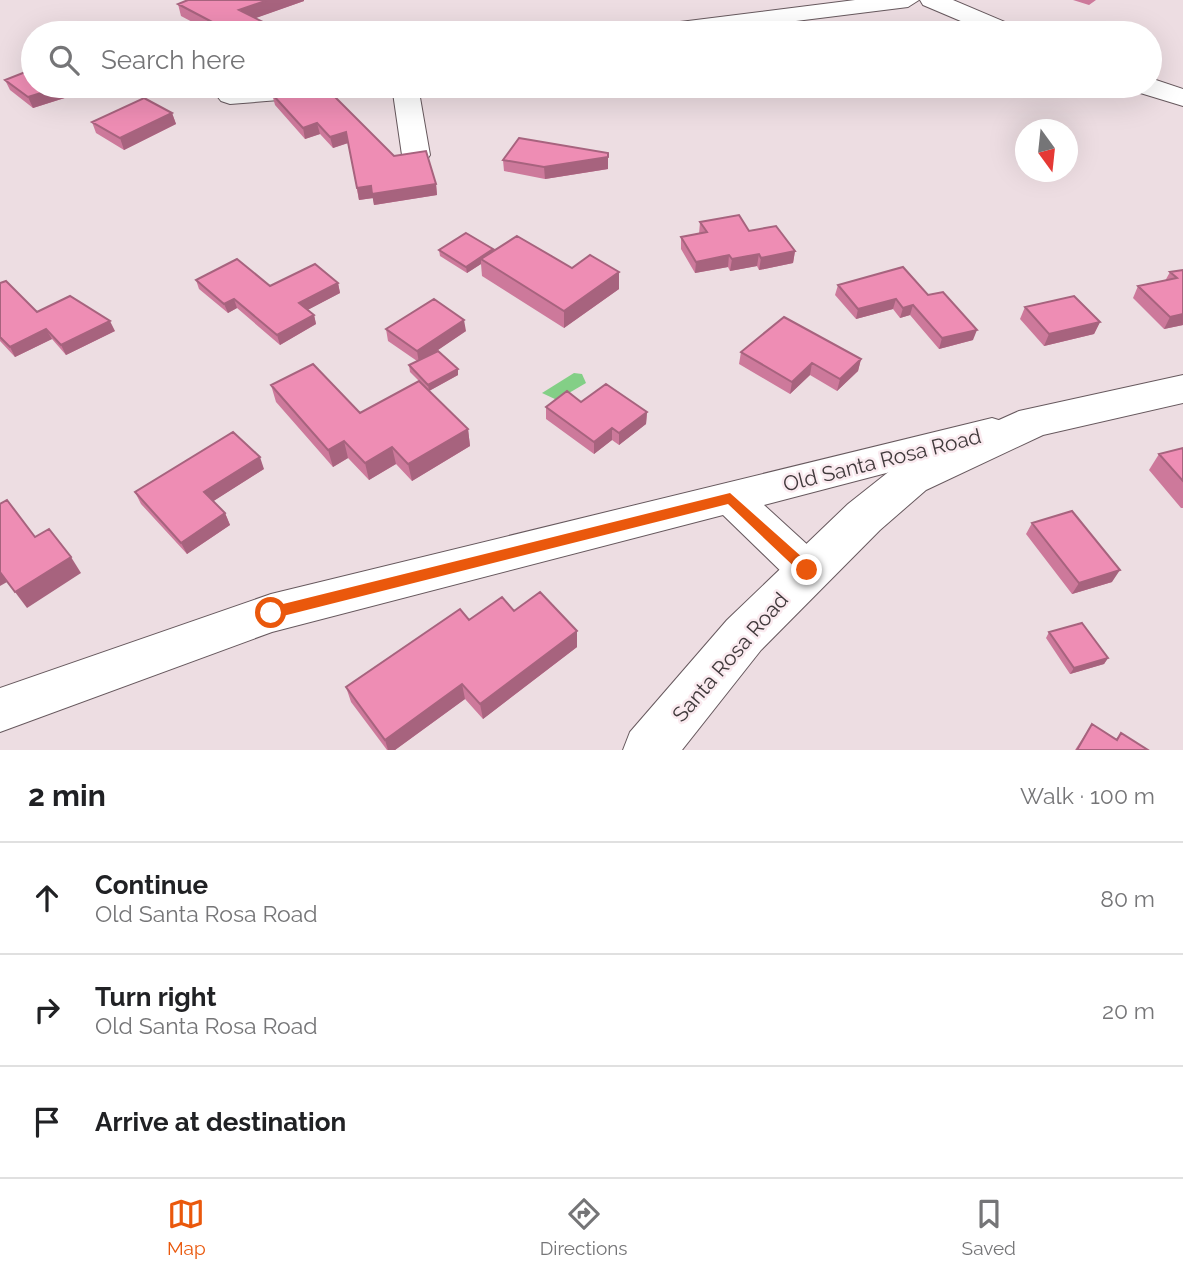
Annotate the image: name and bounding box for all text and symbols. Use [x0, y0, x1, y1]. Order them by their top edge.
search box [21, 21, 1162, 98]
icon: search [45, 41, 83, 79]
text: Search here [101, 45, 245, 75]
north arrow [1015, 119, 1078, 182]
street label: Old Santa Rosa Road [780, 423, 984, 497]
route end [791, 554, 822, 585]
street label: Santa Rosa Road [667, 587, 793, 727]
route start [255, 597, 286, 628]
text: 2 min [28, 778, 106, 813]
text: Walk · 100 m [1020, 782, 1155, 809]
text: Continue [95, 870, 208, 900]
icon: ahead [28, 879, 66, 917]
text: 80 m [1100, 885, 1155, 912]
text: Old Santa Rosa Road [95, 900, 318, 927]
text: Turn right [95, 982, 216, 1012]
icon: right [28, 991, 66, 1029]
text: 20 m [1102, 997, 1155, 1024]
text: Old Santa Rosa Road [95, 1012, 318, 1039]
icon: arrive [28, 1103, 66, 1141]
text: Arrive at destination [95, 1107, 346, 1137]
tab: Map [167, 1195, 206, 1259]
tab: Directions [540, 1195, 628, 1259]
tab: Saved [962, 1195, 1016, 1259]

